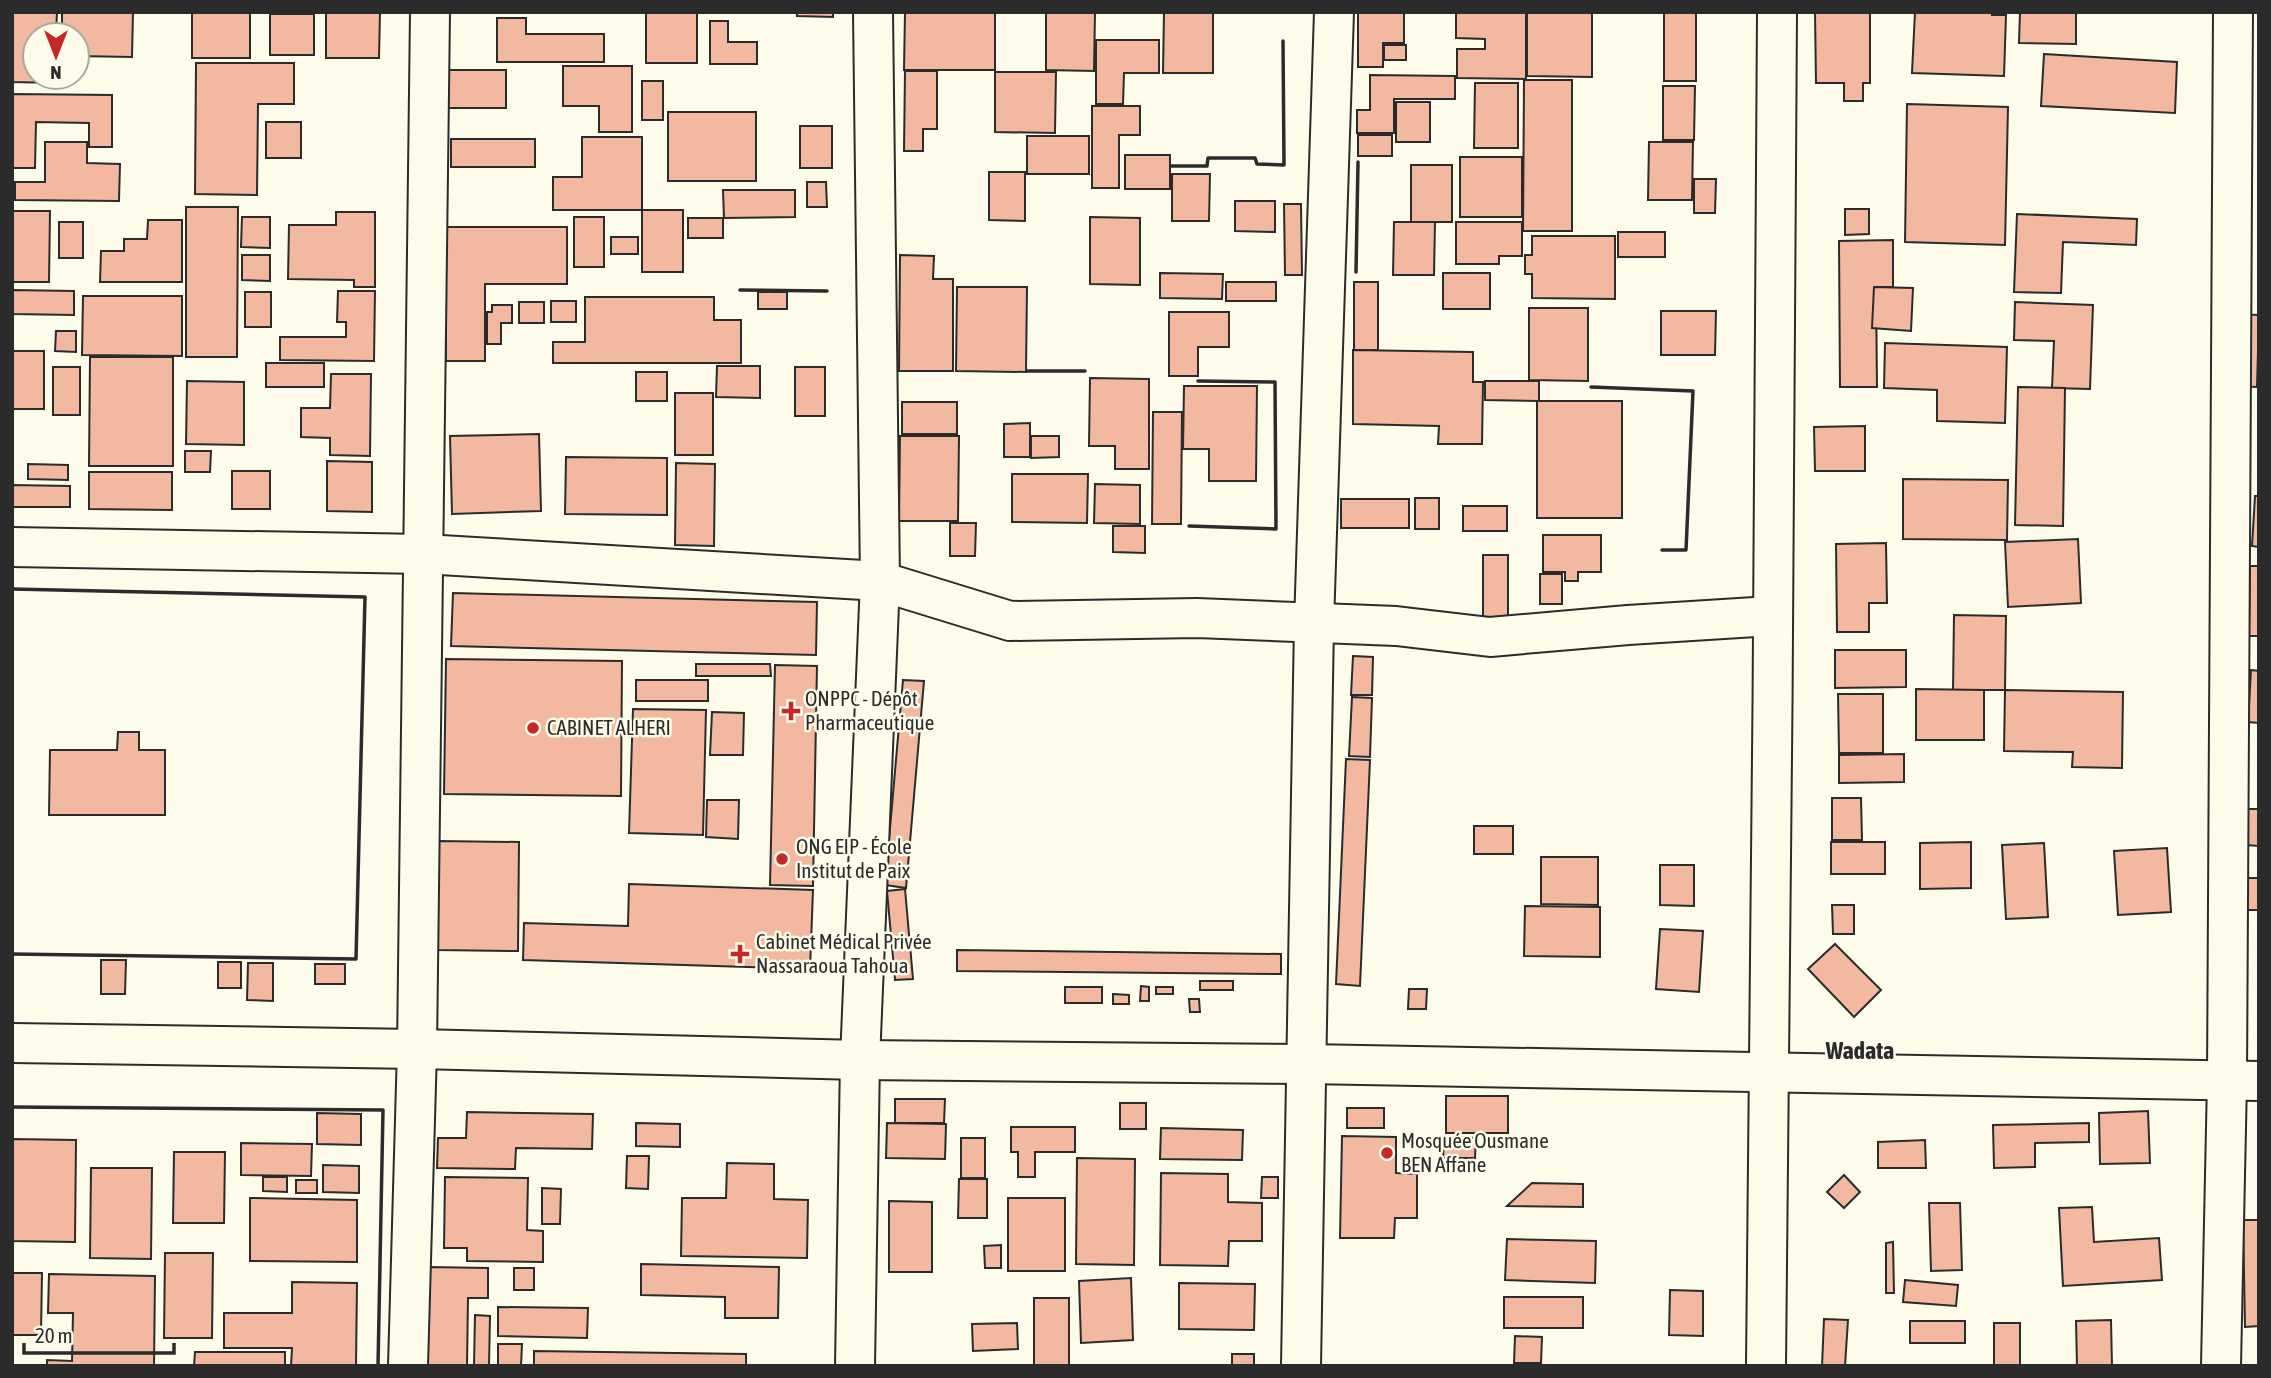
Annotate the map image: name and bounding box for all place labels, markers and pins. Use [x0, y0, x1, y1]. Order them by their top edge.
place label: ONPPC - Dépôt Pharmaceutique [805, 686, 934, 734]
marker: ONPPC - Dépôt Pharmaceutique [783, 703, 799, 719]
place label: CABINET ALHERI [547, 715, 671, 739]
marker: CABINET ALHERI [525, 720, 541, 736]
place label: ONG EIP - École Institut de Paix [796, 834, 912, 882]
marker: ONG EIP - École Institut de Paix [774, 851, 790, 867]
place label: Cabinet Médical Privée Nassaraoua Tahoua [756, 929, 932, 977]
marker: Cabinet Médical Privée Nassaraoua Tahoua [730, 944, 750, 964]
place label: Mosquée Ousmane BEN Affane [1401, 1128, 1549, 1176]
marker: Mosquée Ousmane BEN Affane [1379, 1145, 1395, 1161]

